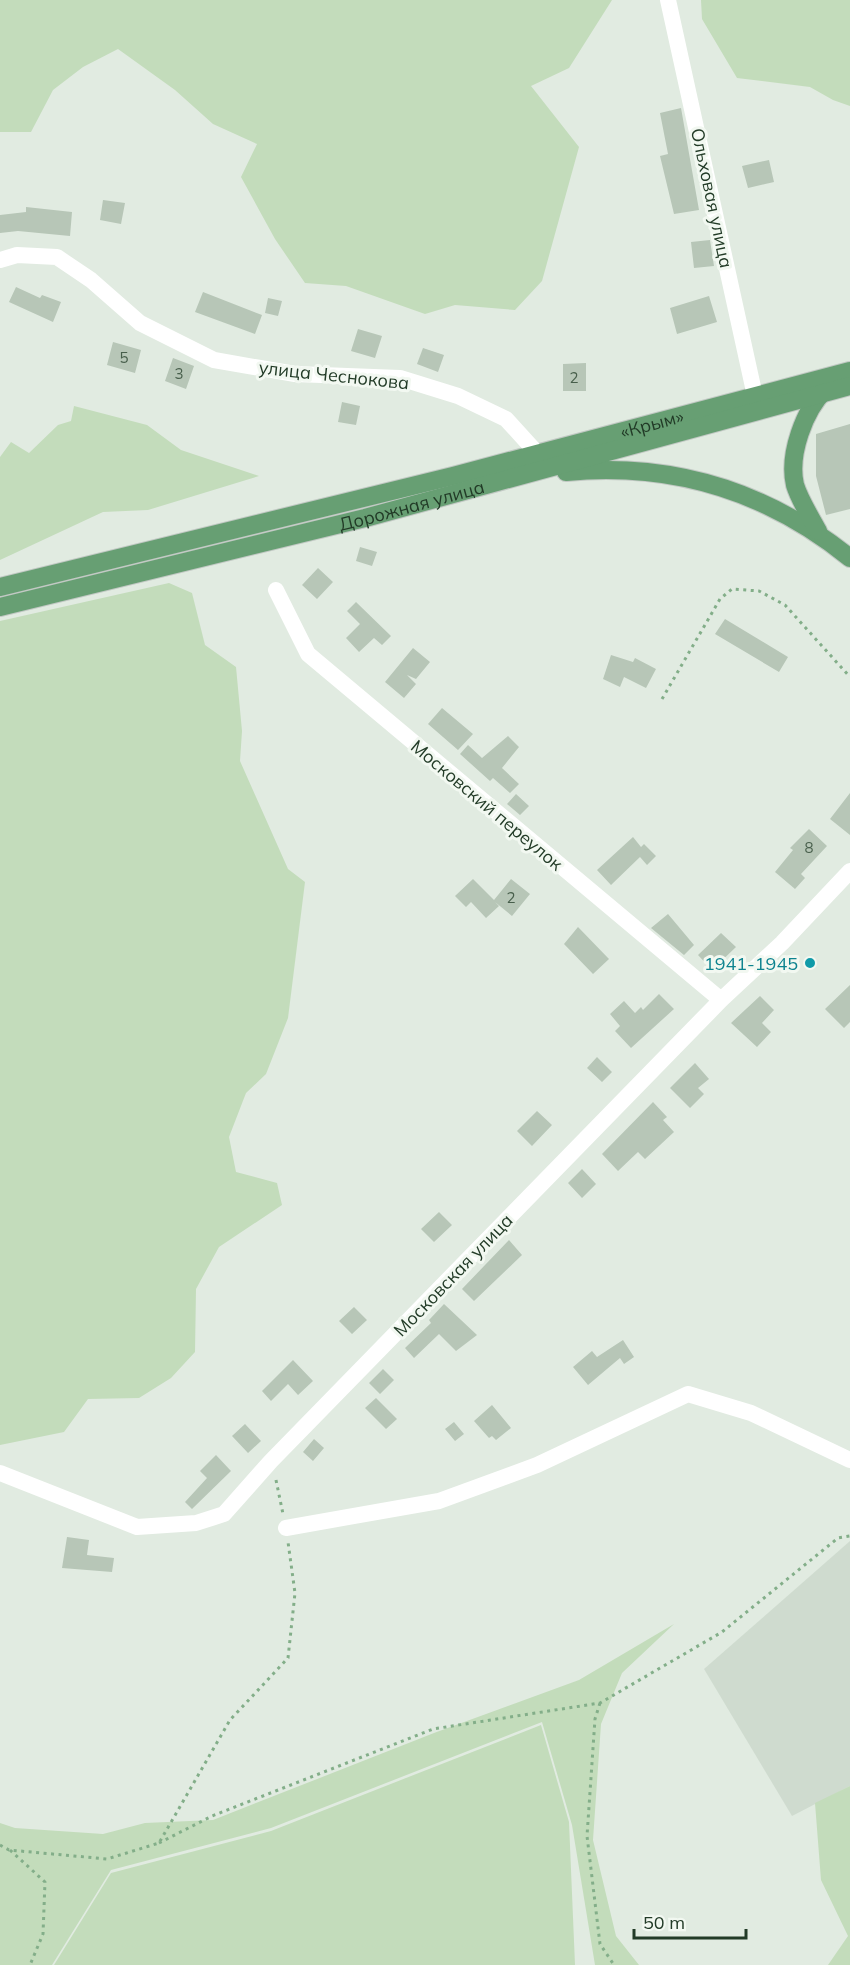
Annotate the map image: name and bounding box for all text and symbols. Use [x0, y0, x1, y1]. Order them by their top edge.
street label: Ольховая улица [686, 126, 738, 270]
house number: 5 [119, 348, 129, 367]
street label: улица Чеснокова [258, 356, 410, 394]
house number: 3 [174, 364, 184, 383]
house number: 2 [569, 368, 579, 387]
street label: «Крым» [618, 404, 686, 443]
street label: Дорожная улица [336, 475, 487, 535]
street label: Московский переулок [406, 735, 568, 876]
house number: 8 [804, 838, 814, 857]
house number: 2 [506, 888, 516, 907]
place label: 1941-1945 [704, 952, 798, 975]
marker: 1941-1945 [803, 956, 817, 970]
street label: Московская улица [388, 1209, 518, 1341]
scale bar [634, 1902, 746, 1940]
text: 50 m [643, 1911, 685, 1934]

